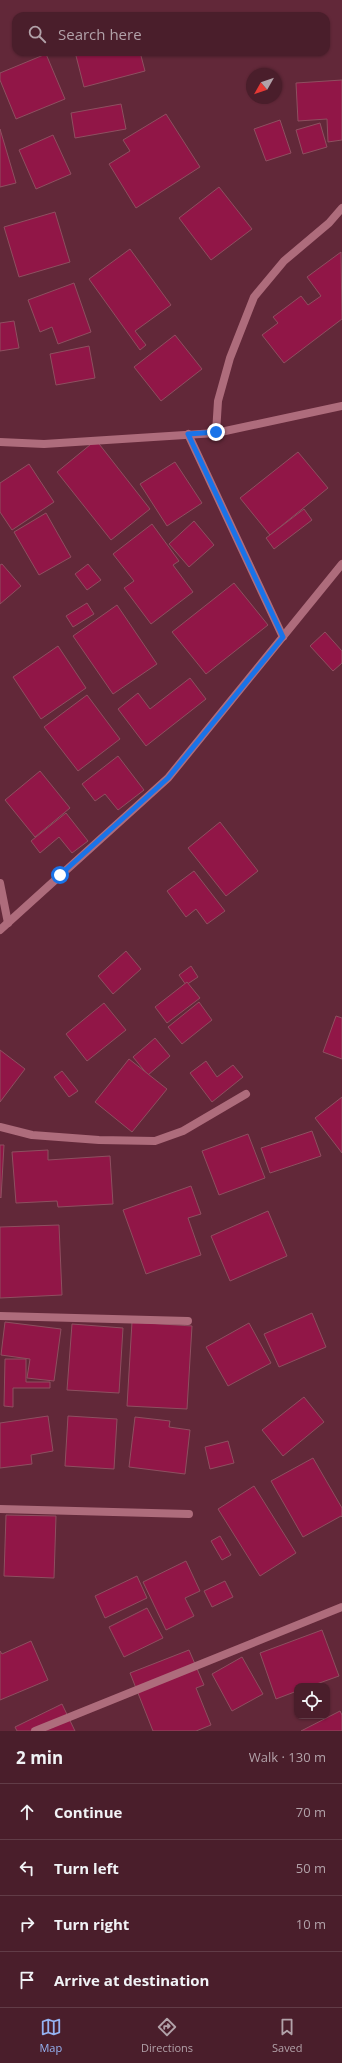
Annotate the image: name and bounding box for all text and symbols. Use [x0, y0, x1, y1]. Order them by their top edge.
search box [12, 12, 330, 56]
icon: search [26, 23, 48, 45]
text: Search here [58, 24, 142, 44]
north arrow [246, 68, 282, 104]
route end [207, 423, 225, 441]
route start [51, 866, 69, 884]
map controls [294, 1683, 330, 1719]
button: locate [294, 1683, 330, 1719]
text: 2 min [16, 1746, 63, 1769]
text: Walk · 130 m [249, 1748, 326, 1766]
icon: ahead [16, 1801, 38, 1823]
text: Continue [54, 1802, 122, 1822]
text: 70 m [296, 1803, 326, 1821]
icon: left [16, 1857, 38, 1879]
text: Turn left [54, 1858, 119, 1878]
text: 50 m [296, 1859, 326, 1877]
icon: right [16, 1913, 38, 1935]
text: Turn right [54, 1914, 129, 1934]
text: 10 m [296, 1915, 326, 1933]
icon: arrive [16, 1969, 38, 1991]
text: Arrive at destination [54, 1970, 209, 1990]
tab: Map [39, 2016, 62, 2055]
tab: Directions [141, 2016, 193, 2055]
tab: Saved [272, 2016, 303, 2055]

